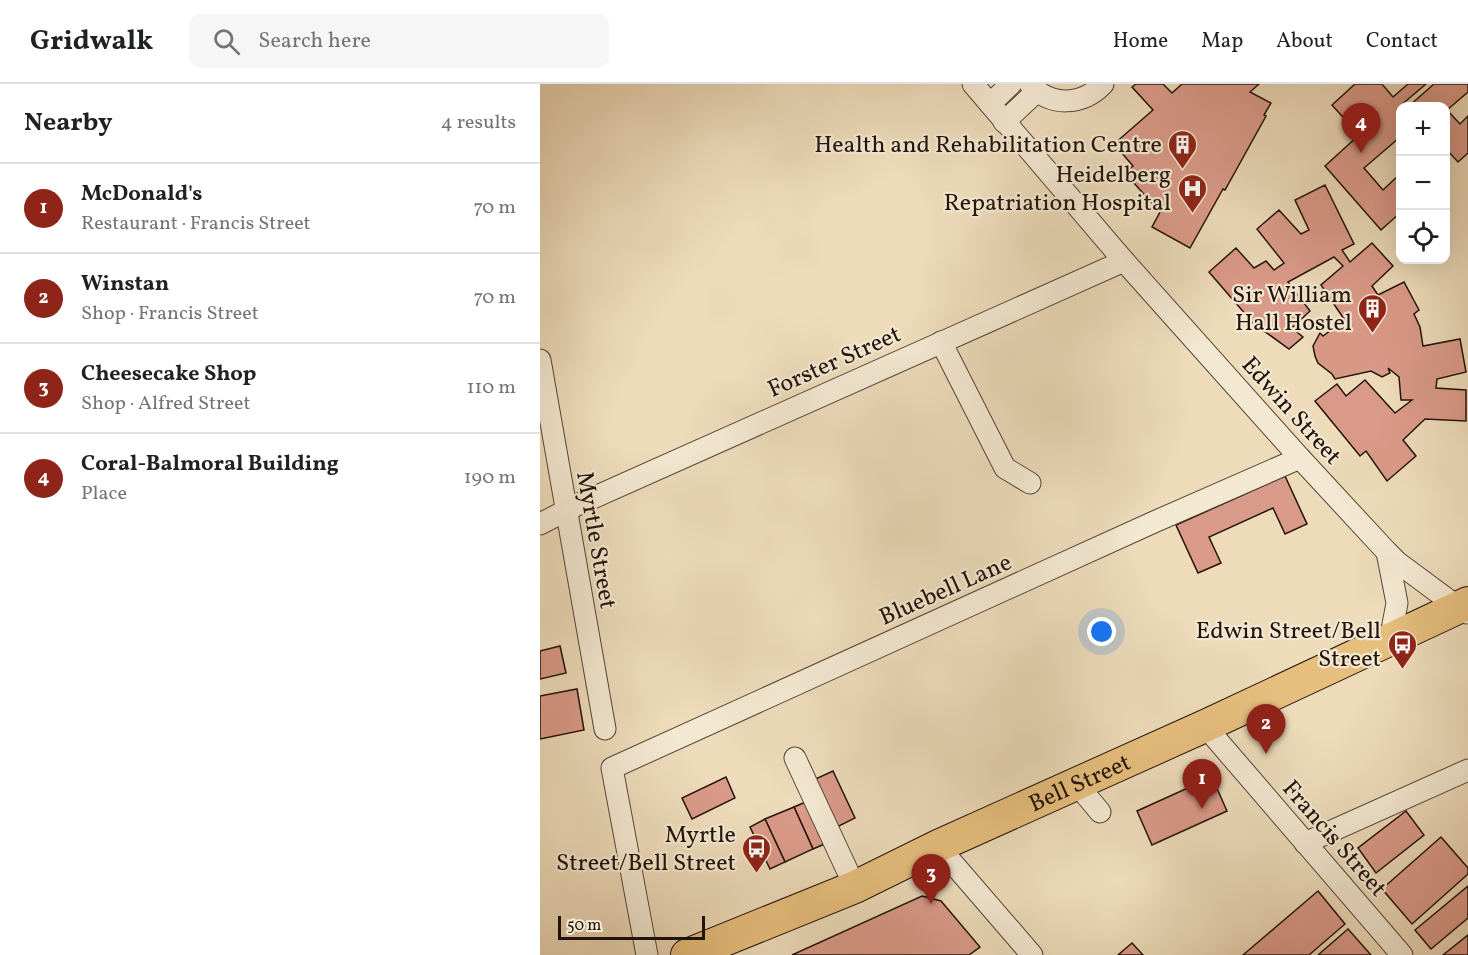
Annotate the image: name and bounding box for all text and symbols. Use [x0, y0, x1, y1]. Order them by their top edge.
search box [189, 14, 609, 68]
text: Gridwalk [30, 22, 153, 61]
icon: search [210, 25, 243, 58]
text: Search here [258, 26, 371, 57]
text: Home [1113, 27, 1168, 56]
text: Map [1201, 27, 1243, 56]
text: About [1276, 27, 1333, 56]
text: Contact [1366, 27, 1438, 56]
map controls [1396, 102, 1450, 264]
button: + [1396, 102, 1450, 156]
pin: 4 [1342, 104, 1380, 153]
text: Nearby [24, 105, 113, 141]
text: 4 results [441, 109, 516, 137]
building icon: Health and Rehabilitation Centre [1167, 128, 1199, 170]
place label: Health and Rehabilitation Centre [814, 129, 1162, 163]
button: − [1396, 156, 1450, 210]
place label: Heidelberg Repatriation Hospital [944, 159, 1171, 221]
hospital icon: Heidelberg Repatriation Hospital [1176, 172, 1208, 214]
text: McDonald's [81, 179, 202, 210]
text: 1 [39, 194, 48, 222]
text: 70 m [473, 194, 516, 222]
text: Restaurant · Francis Street [81, 210, 311, 238]
button: locate [1396, 210, 1450, 264]
text: Winstan [81, 269, 169, 300]
place label: Sir William Hall Hostel [1232, 279, 1352, 341]
text: 2 [38, 284, 49, 312]
text: 70 m [473, 284, 516, 312]
building icon: Sir William Hall Hostel [1357, 292, 1389, 334]
text: Shop · Francis Street [81, 300, 259, 328]
street label: Forster Street [763, 318, 907, 407]
street label: Edwin Street [1232, 350, 1349, 473]
text: Cheesecake Shop [81, 359, 256, 390]
text: 3 [38, 374, 49, 402]
text: 110 m [467, 374, 516, 402]
text: Shop · Alfred Street [81, 390, 250, 418]
text: Coral-Balmoral Building [81, 449, 339, 480]
text: 4 [37, 464, 50, 492]
text: 190 m [464, 464, 516, 492]
street label: Myrtle Street [566, 469, 624, 612]
text: Place [81, 480, 127, 508]
street label: Bluebell Lane [874, 546, 1017, 635]
place label: Edwin Street/Bell Street [1196, 615, 1381, 677]
your location [1087, 617, 1116, 646]
bus stop icon: Edwin Street/Bell Street [1386, 628, 1418, 670]
pin: 2 [1246, 704, 1286, 754]
street label: Bell Street [1024, 746, 1137, 822]
pin: 1 [1182, 760, 1222, 809]
street label: Francis Street [1273, 773, 1394, 905]
place label: Myrtle Street/Bell Street [556, 819, 736, 881]
bus stop icon: Myrtle Street/Bell Street [741, 832, 773, 874]
pin: 3 [912, 854, 950, 904]
scale bar [558, 913, 705, 940]
text: 50 m [567, 915, 601, 937]

